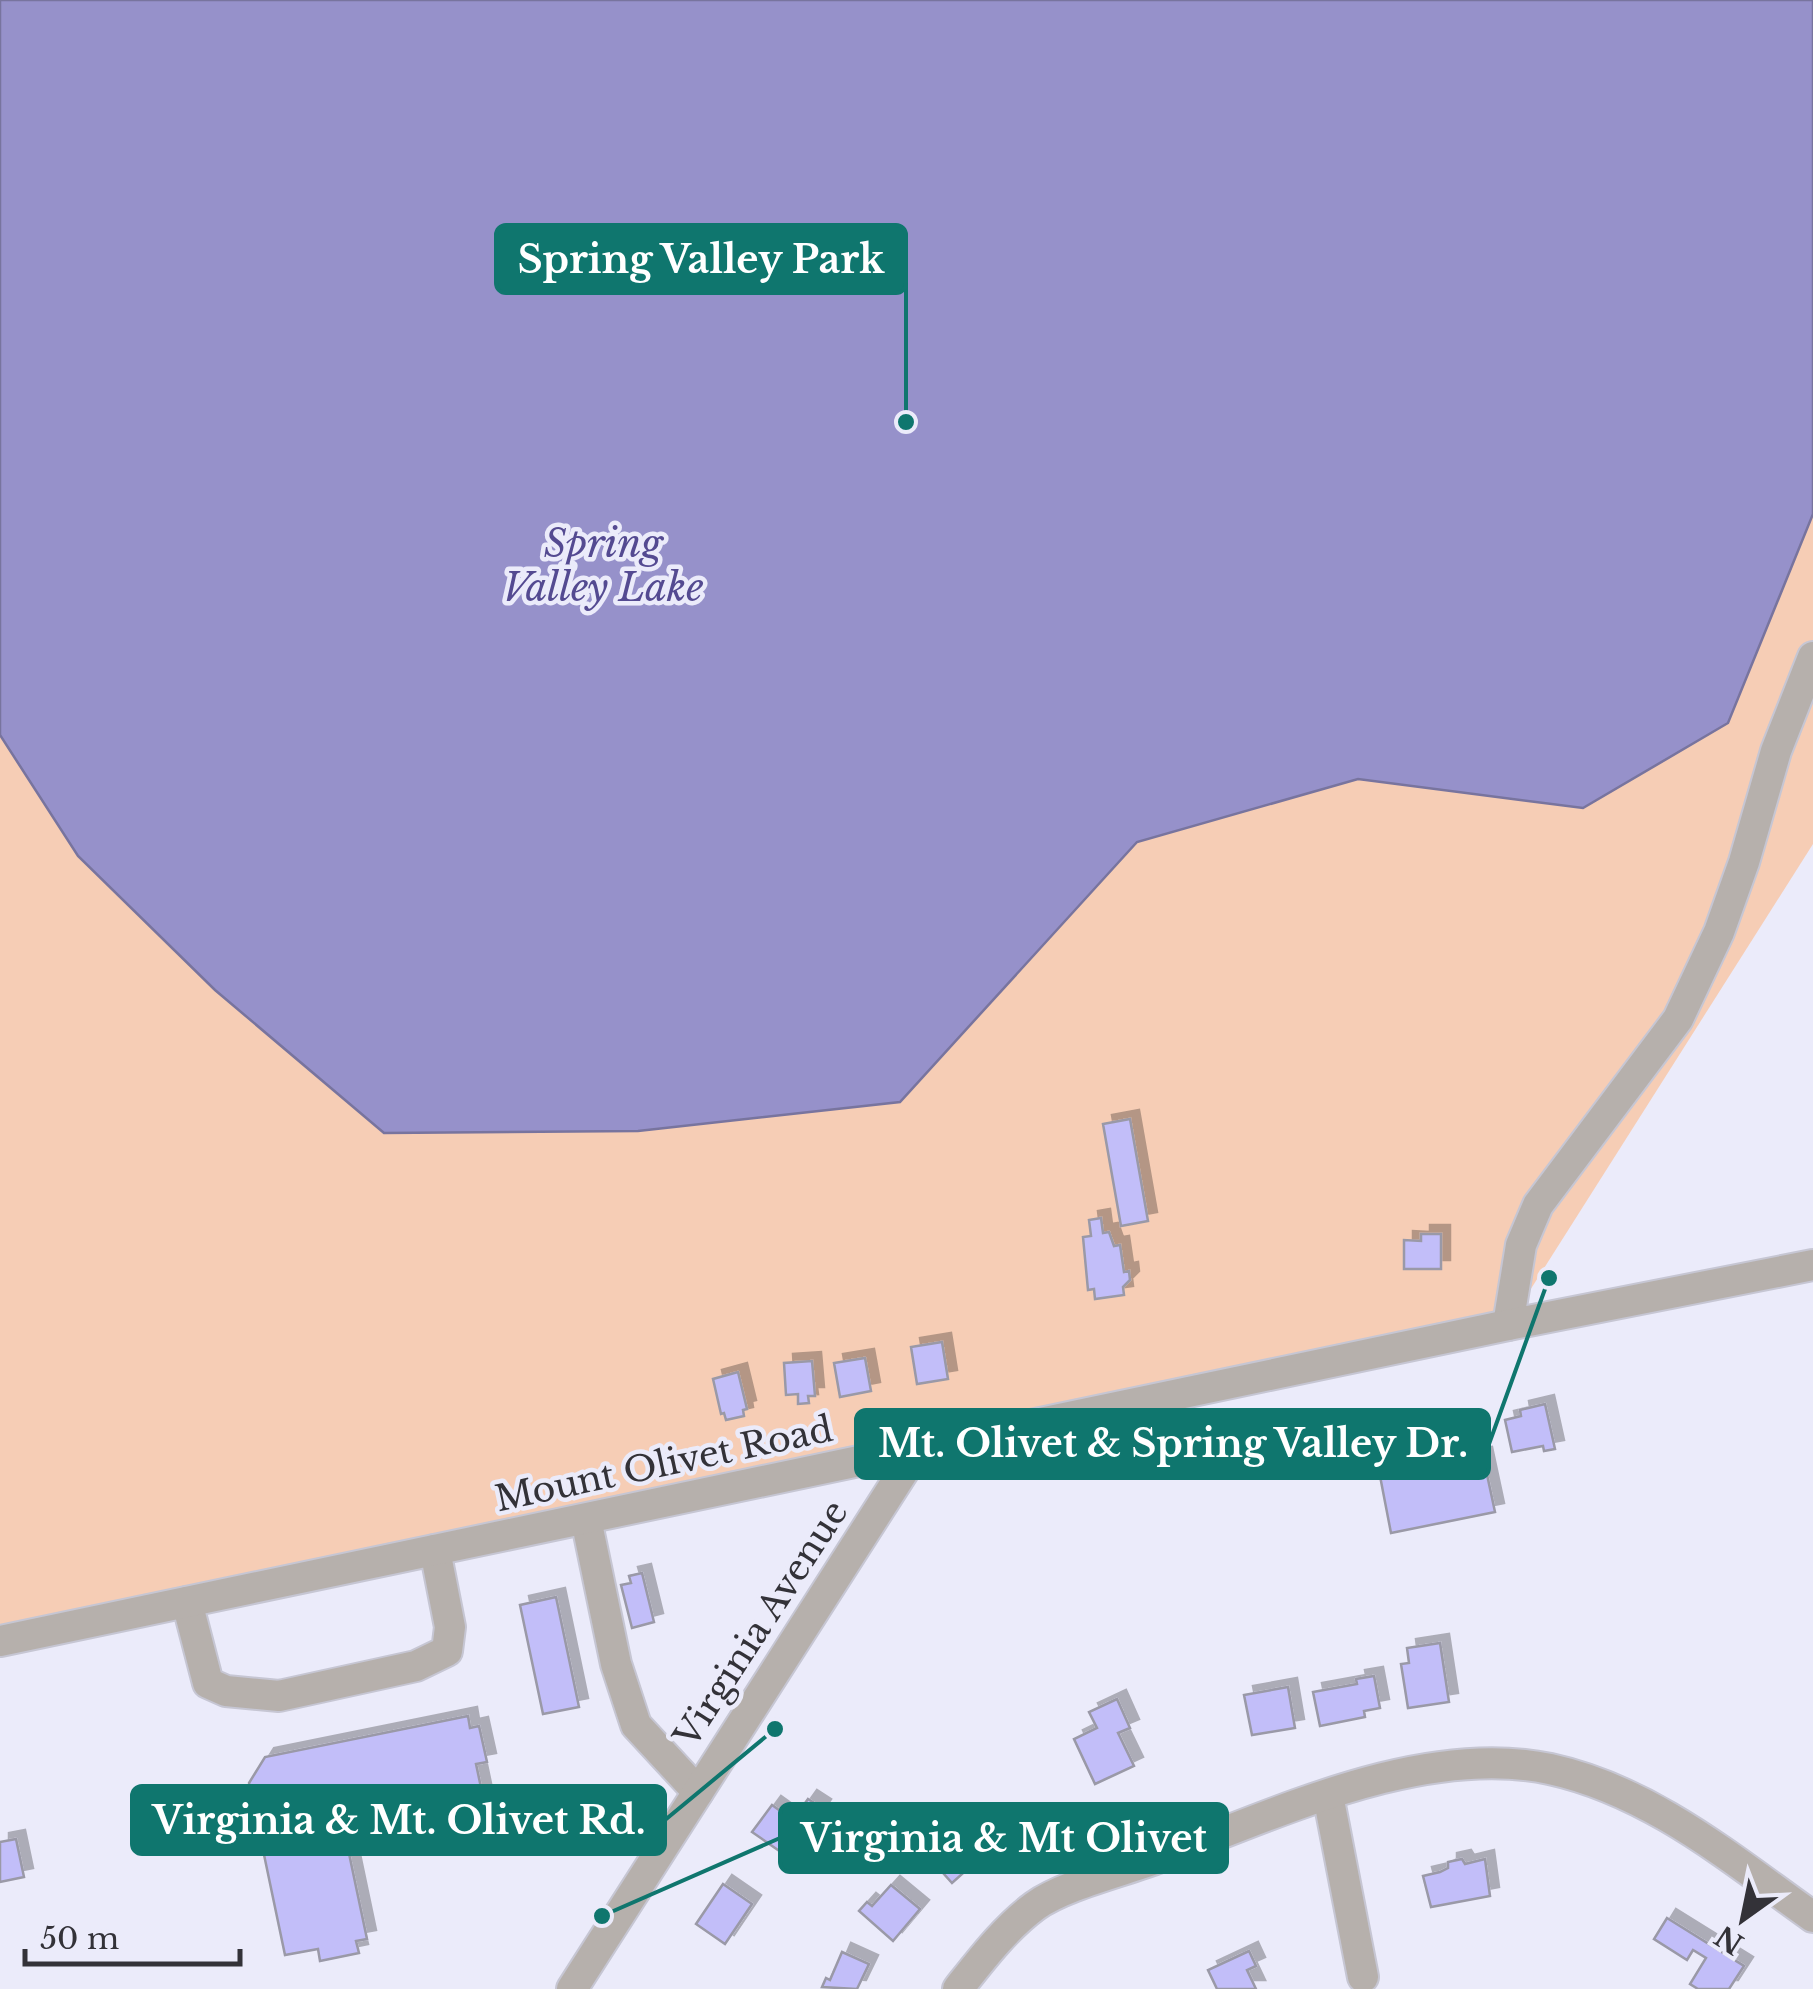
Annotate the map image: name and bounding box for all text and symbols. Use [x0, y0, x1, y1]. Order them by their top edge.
callout: Spring Valley Park [496, 225, 906, 293]
text: Spring Valley Park [518, 236, 885, 283]
water label: Spring Valley Lake [502, 520, 704, 611]
street label: Mount Olivet Road [491, 1407, 837, 1520]
callout: Mt. Olivet & Spring Valley Dr. [856, 1410, 1489, 1478]
text: Mt. Olivet & Spring Valley Dr. [878, 1420, 1468, 1467]
street label: Virginia Avenue [664, 1492, 856, 1756]
callout: Virginia & Mt. Olivet Rd. [132, 1786, 665, 1854]
text: Virginia & Mt. Olivet Rd. [150, 1797, 646, 1844]
callout: Virginia & Mt Olivet [780, 1804, 1227, 1872]
text: Virginia & Mt Olivet [799, 1815, 1208, 1862]
north arrow [1693, 1869, 1793, 1969]
scale bar [25, 1904, 240, 1966]
text: N [1709, 1918, 1750, 1961]
text: 50 m [40, 1920, 119, 1957]

